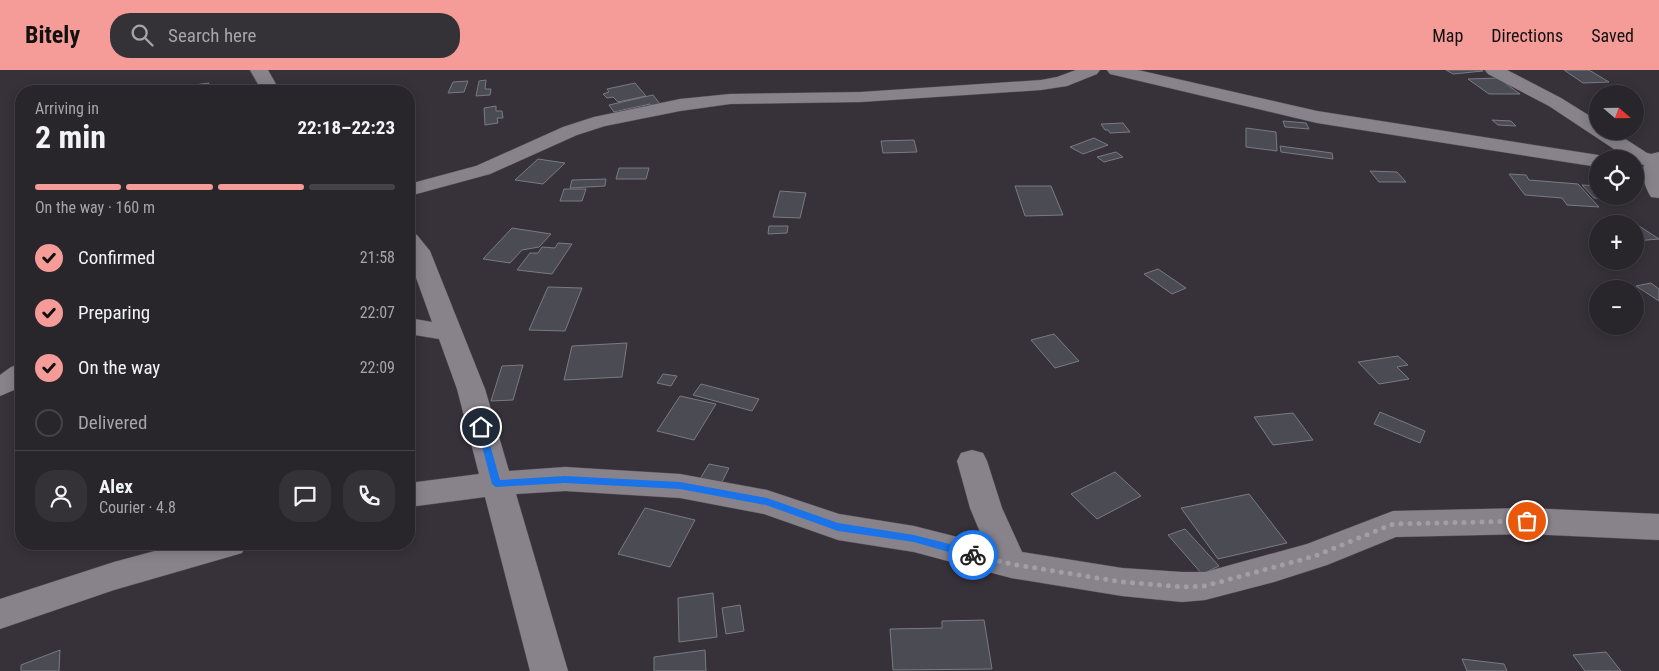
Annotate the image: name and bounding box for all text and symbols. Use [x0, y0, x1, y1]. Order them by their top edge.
search box [110, 13, 460, 58]
text: Bitely [25, 21, 80, 49]
icon: search [128, 21, 156, 49]
text: Search here [168, 24, 256, 47]
text: Map [1432, 25, 1463, 46]
text: Directions [1491, 25, 1563, 46]
text: Saved [1591, 25, 1634, 46]
north arrow [1589, 85, 1644, 140]
map controls [1589, 85, 1644, 335]
text: Arriving in [35, 99, 99, 118]
text: 22:18–22:23 [297, 116, 395, 139]
text: 2 min [35, 118, 106, 156]
button: locate [1589, 150, 1644, 205]
text: On the way · 160 m [35, 198, 155, 217]
button: + [1589, 215, 1644, 270]
icon: check [35, 244, 63, 272]
text: Confirmed [78, 246, 155, 269]
text: 21:58 [360, 248, 395, 267]
button: − [1589, 280, 1644, 335]
icon: check [35, 299, 63, 327]
text: Preparing [78, 301, 150, 324]
text: 22:07 [360, 303, 395, 322]
icon: check [35, 354, 63, 382]
text: On the way [78, 356, 160, 379]
text: 22:09 [360, 358, 395, 377]
pin [460, 406, 502, 448]
text: Delivered [78, 411, 147, 434]
icon: home [467, 413, 495, 441]
button: person [35, 470, 87, 522]
button: chat [279, 470, 331, 522]
button: phone [343, 470, 395, 522]
text: Alex [99, 475, 133, 498]
text: Courier · 4.8 [99, 498, 176, 517]
pin [1506, 500, 1548, 542]
icon: bag [1513, 507, 1541, 535]
courier [948, 530, 998, 580]
icon: bike [959, 541, 987, 569]

